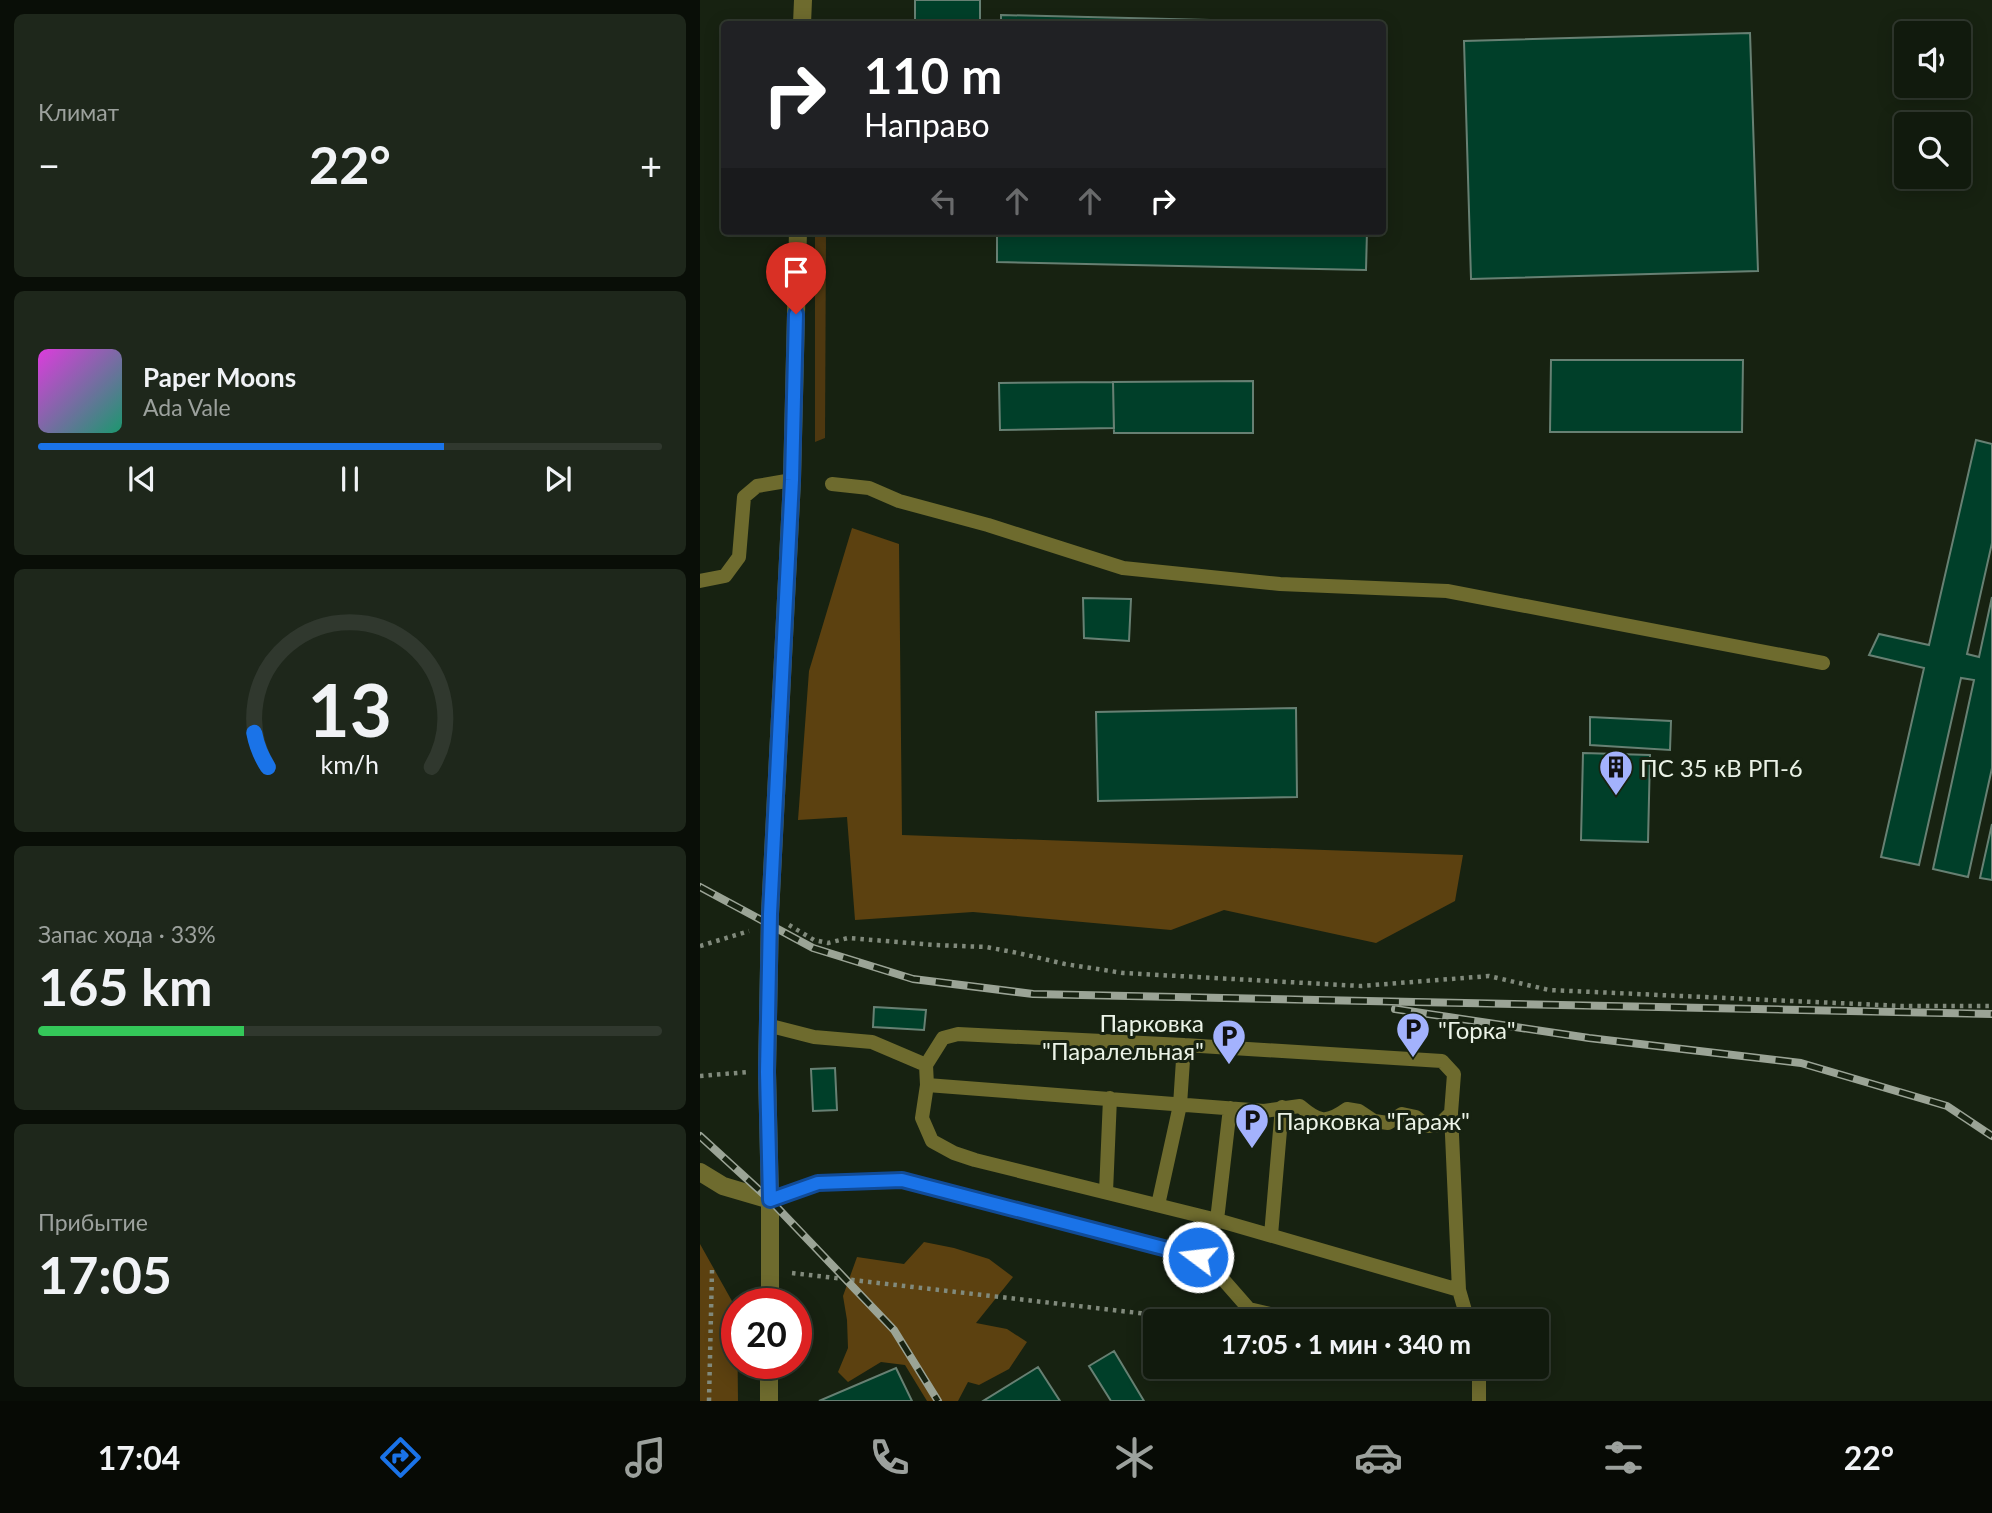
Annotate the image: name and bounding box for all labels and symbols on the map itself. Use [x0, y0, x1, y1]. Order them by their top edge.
pin [766, 242, 826, 314]
building icon: ПС 35 кВ РП-6 [1597, 748, 1635, 797]
place label: ПС 35 кВ РП-6 [1640, 753, 1803, 782]
place label: Парковка "Паралельная" [1042, 1008, 1204, 1065]
parking icon: "Горка" [1394, 1010, 1432, 1059]
place label: "Горка" [1438, 1015, 1516, 1044]
parking icon: Парковка "Паралельная" [1210, 1017, 1248, 1066]
parking icon: Парковка "Гараж" [1233, 1101, 1271, 1150]
place label: Парковка "Гараж" [1276, 1106, 1470, 1135]
position arrow [1161, 1220, 1235, 1294]
speed limit sign: 20 [721, 1288, 812, 1379]

